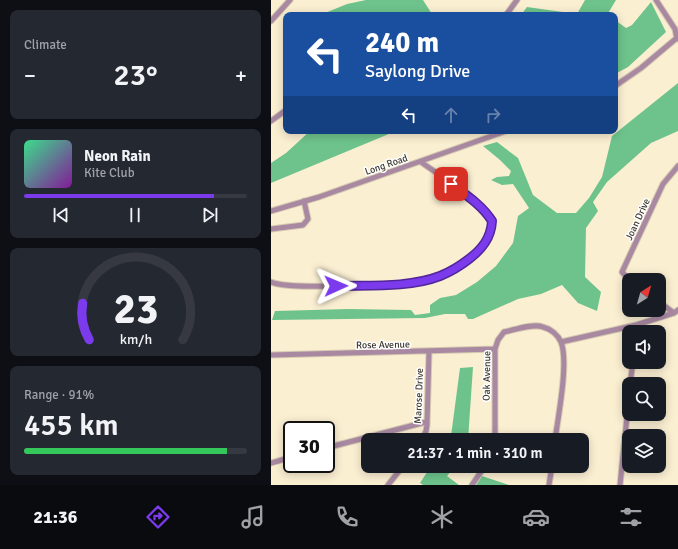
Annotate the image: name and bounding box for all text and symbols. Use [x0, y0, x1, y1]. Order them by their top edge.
text: 240 m [365, 26, 439, 60]
icon: left [299, 28, 351, 80]
text: Climate [24, 37, 67, 53]
text: 23° [114, 57, 157, 94]
text: Saylong Drive [365, 60, 470, 82]
text: − [24, 62, 36, 89]
text: + [235, 62, 247, 89]
icon: left [398, 104, 420, 126]
icon: ahead [440, 104, 462, 126]
icon: right [482, 104, 504, 126]
text: Neon Rain [84, 147, 151, 165]
street label: Long Road [363, 152, 409, 178]
text: Kite Club [84, 165, 135, 181]
pin [434, 167, 468, 201]
icon: arrive [440, 173, 462, 195]
street label: Joan Drive [623, 197, 653, 242]
icon: previous [50, 204, 72, 226]
icon: pause [124, 204, 146, 226]
icon: next [199, 204, 221, 226]
position arrow [315, 265, 357, 307]
north arrow [622, 273, 666, 317]
map controls [622, 273, 666, 473]
text: 23 [113, 284, 158, 335]
button: sound [622, 325, 666, 369]
text: km/h [119, 330, 152, 347]
street label: Rose Avenue [356, 339, 410, 351]
street label: Oak Avenue [481, 351, 493, 401]
street label: Marose Drive [412, 368, 426, 424]
button: search [622, 377, 666, 421]
text: Range · 91% [24, 387, 94, 403]
text: 455 km [24, 407, 119, 444]
speed limit sign: 30 [283, 421, 335, 473]
button: layers [622, 429, 666, 473]
text: 21:37 · 1 min · 310 m [408, 444, 542, 462]
icon: directions [144, 503, 172, 531]
icon: music [239, 503, 267, 531]
icon: phone [333, 503, 361, 531]
icon: climate [428, 503, 456, 531]
icon: car [522, 503, 550, 531]
icon: filters [617, 503, 645, 531]
text: 21:36 [33, 506, 77, 528]

